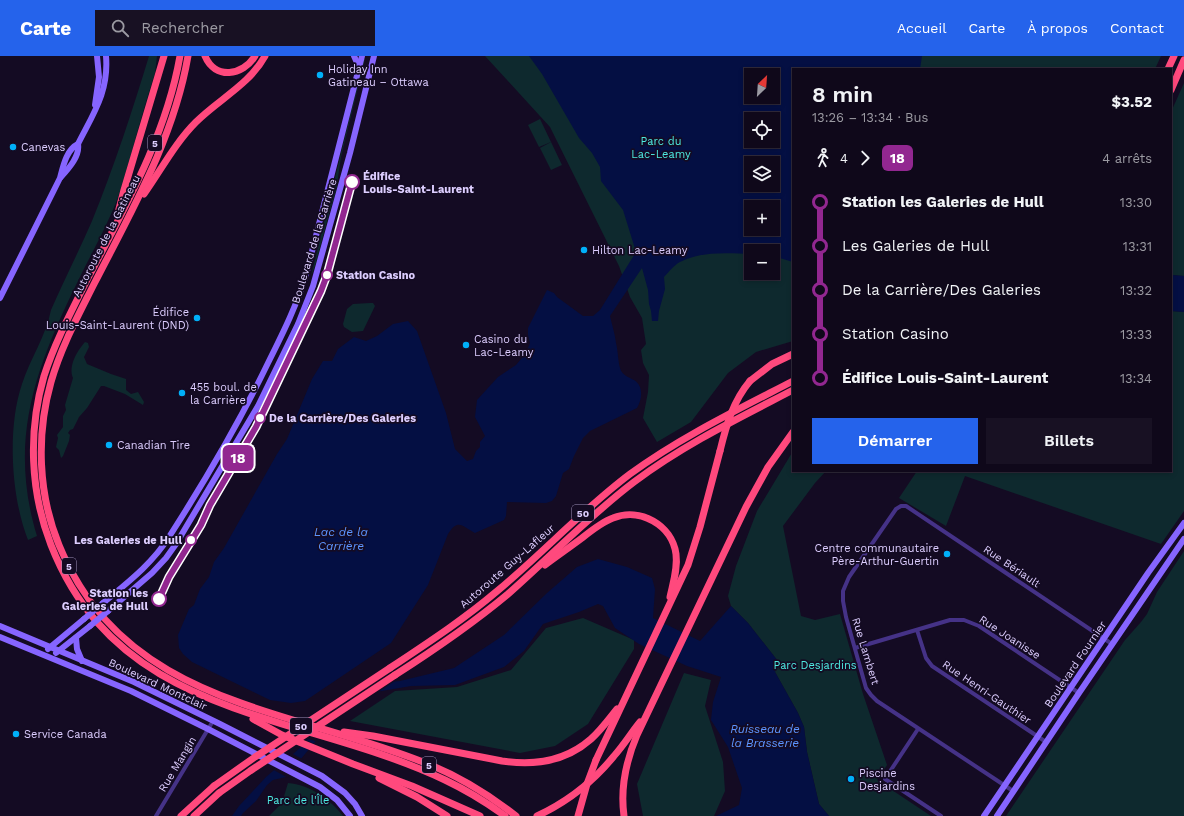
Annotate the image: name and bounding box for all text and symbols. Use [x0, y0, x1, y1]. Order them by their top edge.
search box [95, 10, 375, 46]
text: Carte [20, 17, 71, 40]
icon: search [109, 17, 131, 39]
text: Rechercher [141, 19, 224, 37]
text: Accueil [897, 20, 946, 36]
text: Carte [968, 20, 1005, 36]
text: À propos [1027, 20, 1088, 36]
text: Contact [1110, 20, 1164, 36]
place label: Holiday Inn Gatineau – Ottawa [328, 63, 429, 89]
north arrow [744, 68, 780, 104]
map controls [744, 68, 780, 280]
marker: Holiday Inn Gatineau – Ottawa [315, 70, 325, 80]
text: 8 min [812, 82, 873, 107]
text: $3.52 [1111, 93, 1152, 111]
text: 13:26 – 13:34 · Bus [812, 110, 928, 125]
button: locate [744, 112, 780, 148]
road number: 5 [148, 135, 162, 151]
park label: Parc du Lac-Leamy [631, 135, 691, 161]
place label: Canevas [21, 141, 66, 154]
marker: Canevas [8, 142, 18, 152]
icon: walk [812, 147, 834, 169]
icon: forward [854, 147, 876, 169]
text: 18 [890, 150, 905, 166]
text: 4 [840, 151, 848, 166]
text: 4 arrêts [1102, 151, 1152, 166]
button: layers [744, 156, 780, 192]
place label: Édifice Louis-Saint-Laurent [363, 170, 474, 196]
street label: Autoroute de la Gatineau [70, 173, 143, 299]
marker: Édifice Louis-Saint-Laurent [344, 174, 360, 190]
street label: Boulevard de la Carrière [289, 177, 340, 305]
text: Station les Galeries de Hull [842, 193, 1044, 211]
text: 13:30 [1120, 195, 1152, 210]
button: + [744, 200, 780, 236]
text: Les Galeries de Hull [842, 237, 989, 255]
text: 13:31 [1123, 239, 1152, 254]
place label: Hilton Lac-Leamy [592, 244, 688, 257]
button: − [744, 244, 780, 280]
marker: Hilton Lac-Leamy [579, 245, 589, 255]
marker: Station Casino [321, 269, 333, 281]
place label: Station Casino [336, 269, 415, 282]
text: De la Carrière/Des Galeries [842, 281, 1041, 299]
text: 13:32 [1120, 283, 1152, 298]
place label: Édifice Louis-Saint-Laurent (DND) [46, 305, 189, 332]
marker: Édifice Louis-Saint-Laurent (DND) [192, 313, 202, 323]
text: Station Casino [842, 325, 949, 343]
text: 13:33 [1120, 327, 1152, 342]
place label: Casino du Lac-Leamy [474, 333, 534, 359]
marker: Casino du Lac-Leamy [461, 340, 471, 350]
text: Édifice Louis-Saint-Laurent [842, 369, 1048, 387]
text: 13:34 [1120, 371, 1152, 386]
place label: 455 boul. de la Carrière [190, 381, 257, 407]
marker: 455 boul. de la Carrière [177, 388, 187, 398]
marker: De la Carrière/Des Galeries [254, 412, 266, 424]
place label: De la Carrière/Des Galeries [269, 412, 416, 425]
button: Démarrer [812, 418, 978, 464]
button: Billets [986, 418, 1152, 464]
place label: Canadian Tire [117, 439, 190, 452]
marker: Canadian Tire [104, 440, 114, 450]
line badge: 18 [220, 445, 256, 471]
text: 18 [231, 450, 245, 466]
road number: 50 [572, 505, 594, 521]
street label: Autoroute Guy-Lafleur [457, 521, 558, 611]
water label: Lac de la Carrière [314, 525, 369, 553]
place label: Les Galeries de Hull [74, 534, 182, 547]
marker: Les Galeries de Hull [185, 534, 197, 546]
place label: Centre communautaire Père-Arthur-Guertin [815, 542, 939, 568]
street label: Rue Bériault [981, 543, 1043, 590]
marker: Centre communautaire Père-Arthur-Guertin [942, 549, 952, 559]
road number: 5 [62, 558, 76, 574]
place label: Station les Galeries de Hull [62, 587, 148, 613]
marker: Station les Galeries de Hull [151, 591, 167, 607]
street label: Rue Joanisse [977, 613, 1043, 662]
street label: Rue Lambert [849, 616, 882, 687]
street label: Boulevard Fournier [1042, 618, 1109, 710]
street label: Boulevard Montclair [106, 656, 210, 713]
street label: Rue Henri-Gauthier [940, 658, 1034, 727]
park label: Parc Desjardins [773, 659, 857, 672]
road number: 50 [290, 718, 312, 734]
water label: Ruisseau de la Brasserie [730, 722, 800, 750]
place label: Service Canada [24, 728, 107, 741]
marker: Service Canada [11, 729, 21, 739]
street label: Rue Mangin [156, 734, 199, 794]
road number: 5 [422, 757, 436, 773]
place label: Piscine Desjardins [859, 767, 915, 793]
marker: Piscine Desjardins [846, 774, 856, 784]
park label: Parc de l'Île [267, 793, 329, 807]

